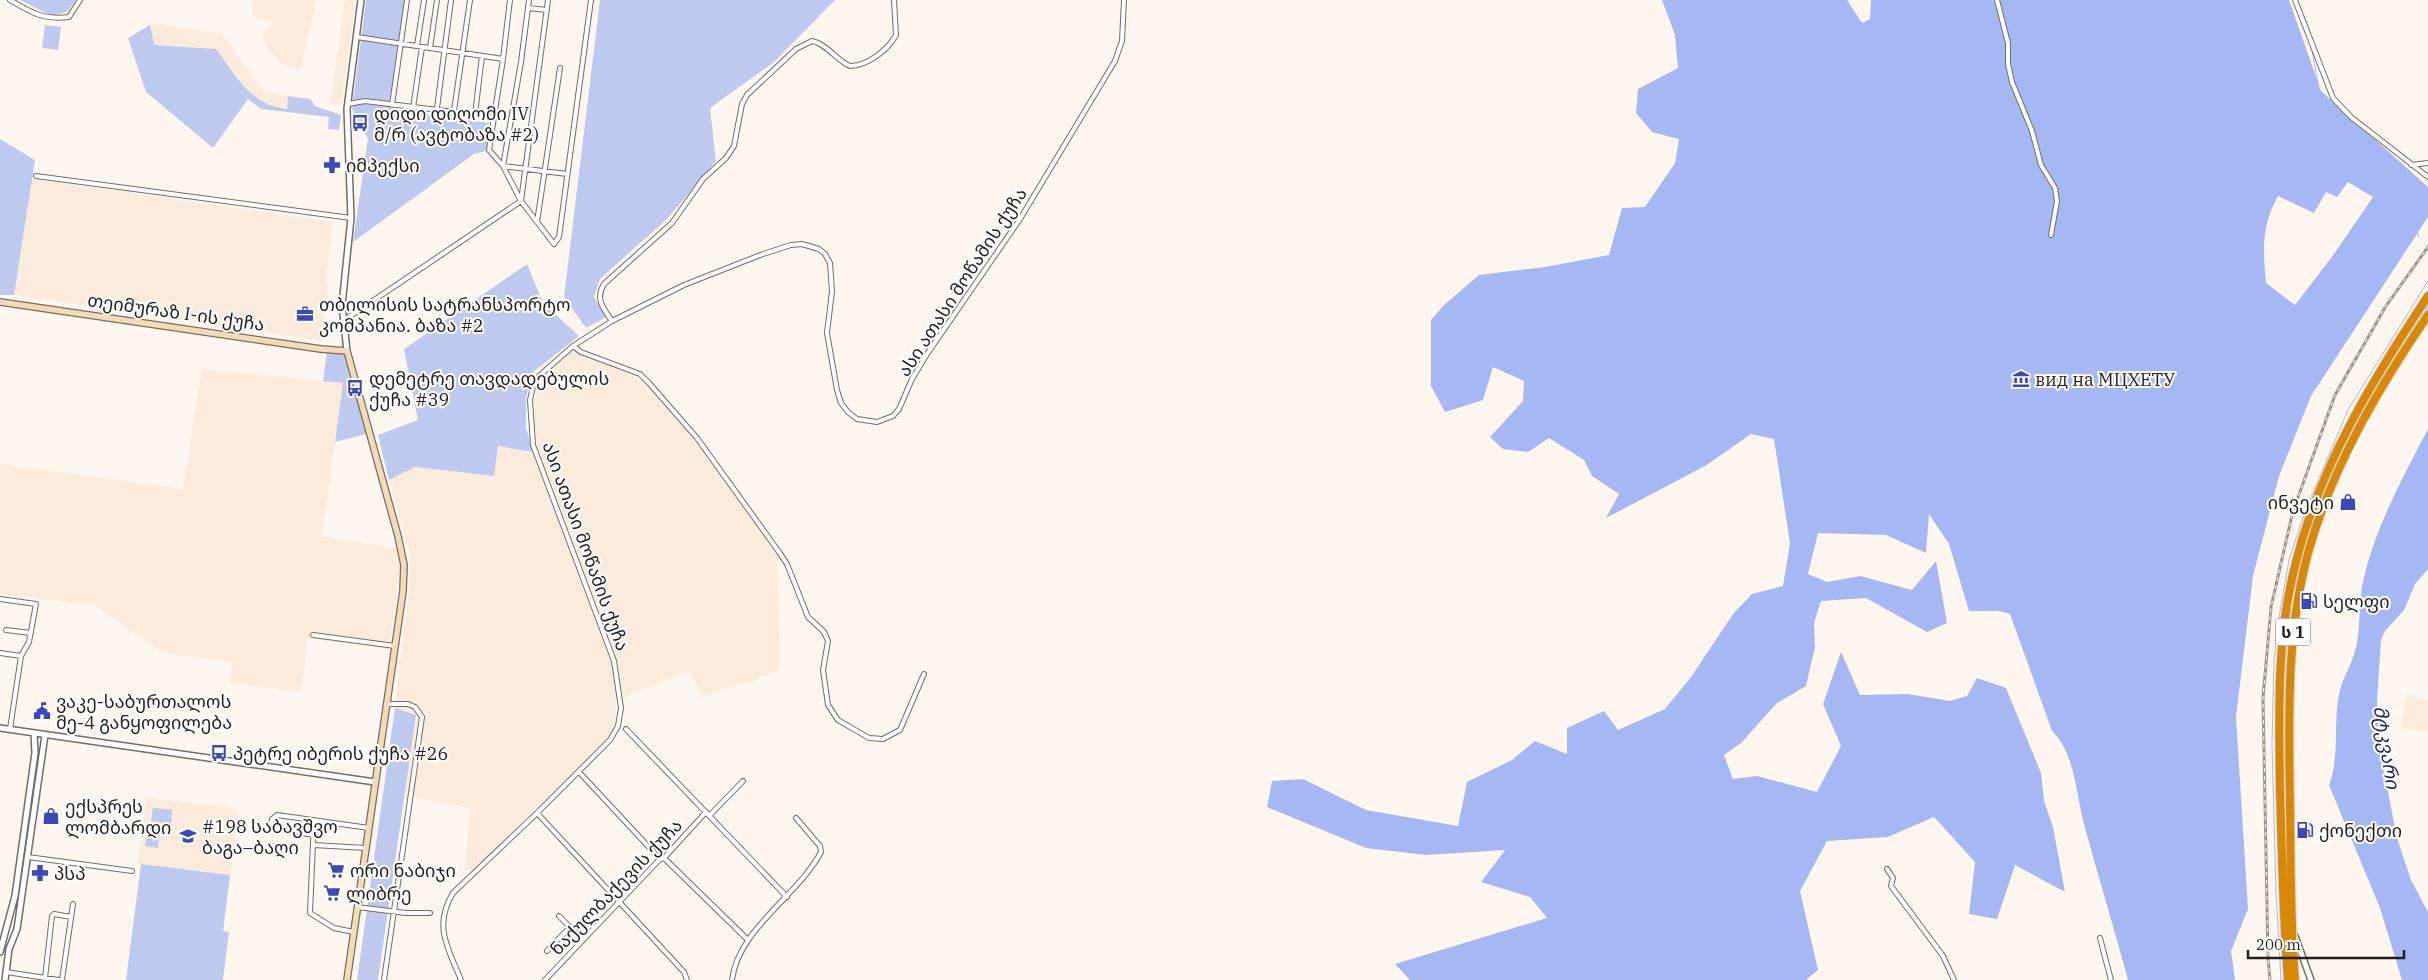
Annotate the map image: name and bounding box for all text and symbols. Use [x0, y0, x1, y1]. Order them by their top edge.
place label: დიდი დიღომი IV მ/რ (ავტობაზა #2) [374, 102, 539, 146]
bus stop icon: დიდი დიღომი IV მ/რ (ავტობაზა #2) [350, 113, 370, 133]
place label: იმპექსი [346, 154, 420, 177]
pharmacy icon: იმპექსი [322, 155, 342, 175]
street label: ასი ათასი მოწამის ქუჩა [892, 183, 1032, 381]
street label: თეიმურაზ I-ის ქუჩა [86, 288, 266, 336]
place label: თბილისის სატრანსპორტო კომპანია. ბაზა #2 [319, 293, 571, 337]
office icon: თბილისის სატრანსპორტო კომპანია. ბაზა #2 [295, 304, 315, 324]
place label: დემეტრე თავდადებულის ქუჩა #39 [369, 367, 609, 411]
place label: вид на МЦХЕТУ [2035, 368, 2175, 391]
museum icon: вид на МЦХЕТУ [2011, 369, 2031, 389]
bus stop icon: დემეტრე თავდადებულის ქუჩა #39 [345, 378, 365, 398]
street label: ასი ათასი მოწამის ქუჩა [537, 438, 635, 654]
place label: ინვეტი [2268, 491, 2334, 514]
shop icon: ინვეტი [2338, 492, 2358, 512]
place label: სელფი [2323, 590, 2390, 613]
fuel station icon: სელფი [2299, 591, 2319, 611]
road number: ს 1 [2276, 618, 2310, 646]
place label: ვაკე-საბურთალოს მე-4 განყოფილება [56, 690, 232, 734]
public building icon: ვაკე-საბურთალოს მე-4 განყოფილება [32, 701, 52, 721]
water label: მტკვარი [2369, 704, 2406, 791]
place label: პეტრე იბერის ქუჩა #26 [233, 742, 448, 765]
bus stop icon: პეტრე იბერის ქუჩა #26 [209, 743, 229, 763]
place label: ექსპრეს ლომბარდი [65, 795, 171, 839]
shop icon: ექსპრეს ლომბარდი [41, 806, 61, 826]
street label: ნაქულბაქევის ქუჩა [545, 814, 687, 960]
place label: #198 საბავშვო ბაგა–ბაღი [202, 815, 338, 859]
place label: ქონექთი [2319, 819, 2402, 842]
fuel station icon: ქონექთი [2295, 820, 2315, 840]
school or university icon: #198 საბავშვო ბაგა–ბაღი [178, 826, 198, 846]
place label: ორი ნაბიჯი [350, 859, 456, 882]
supermarket icon: ორი ნაბიჯი [326, 860, 346, 880]
place label: პსპ [54, 862, 86, 885]
pharmacy icon: პსპ [30, 863, 50, 883]
place label: ლიბრე [346, 882, 412, 905]
supermarket icon: ლიბრე [322, 883, 342, 903]
scale bar [2248, 928, 2404, 960]
text: 200 m [2256, 935, 2301, 954]

